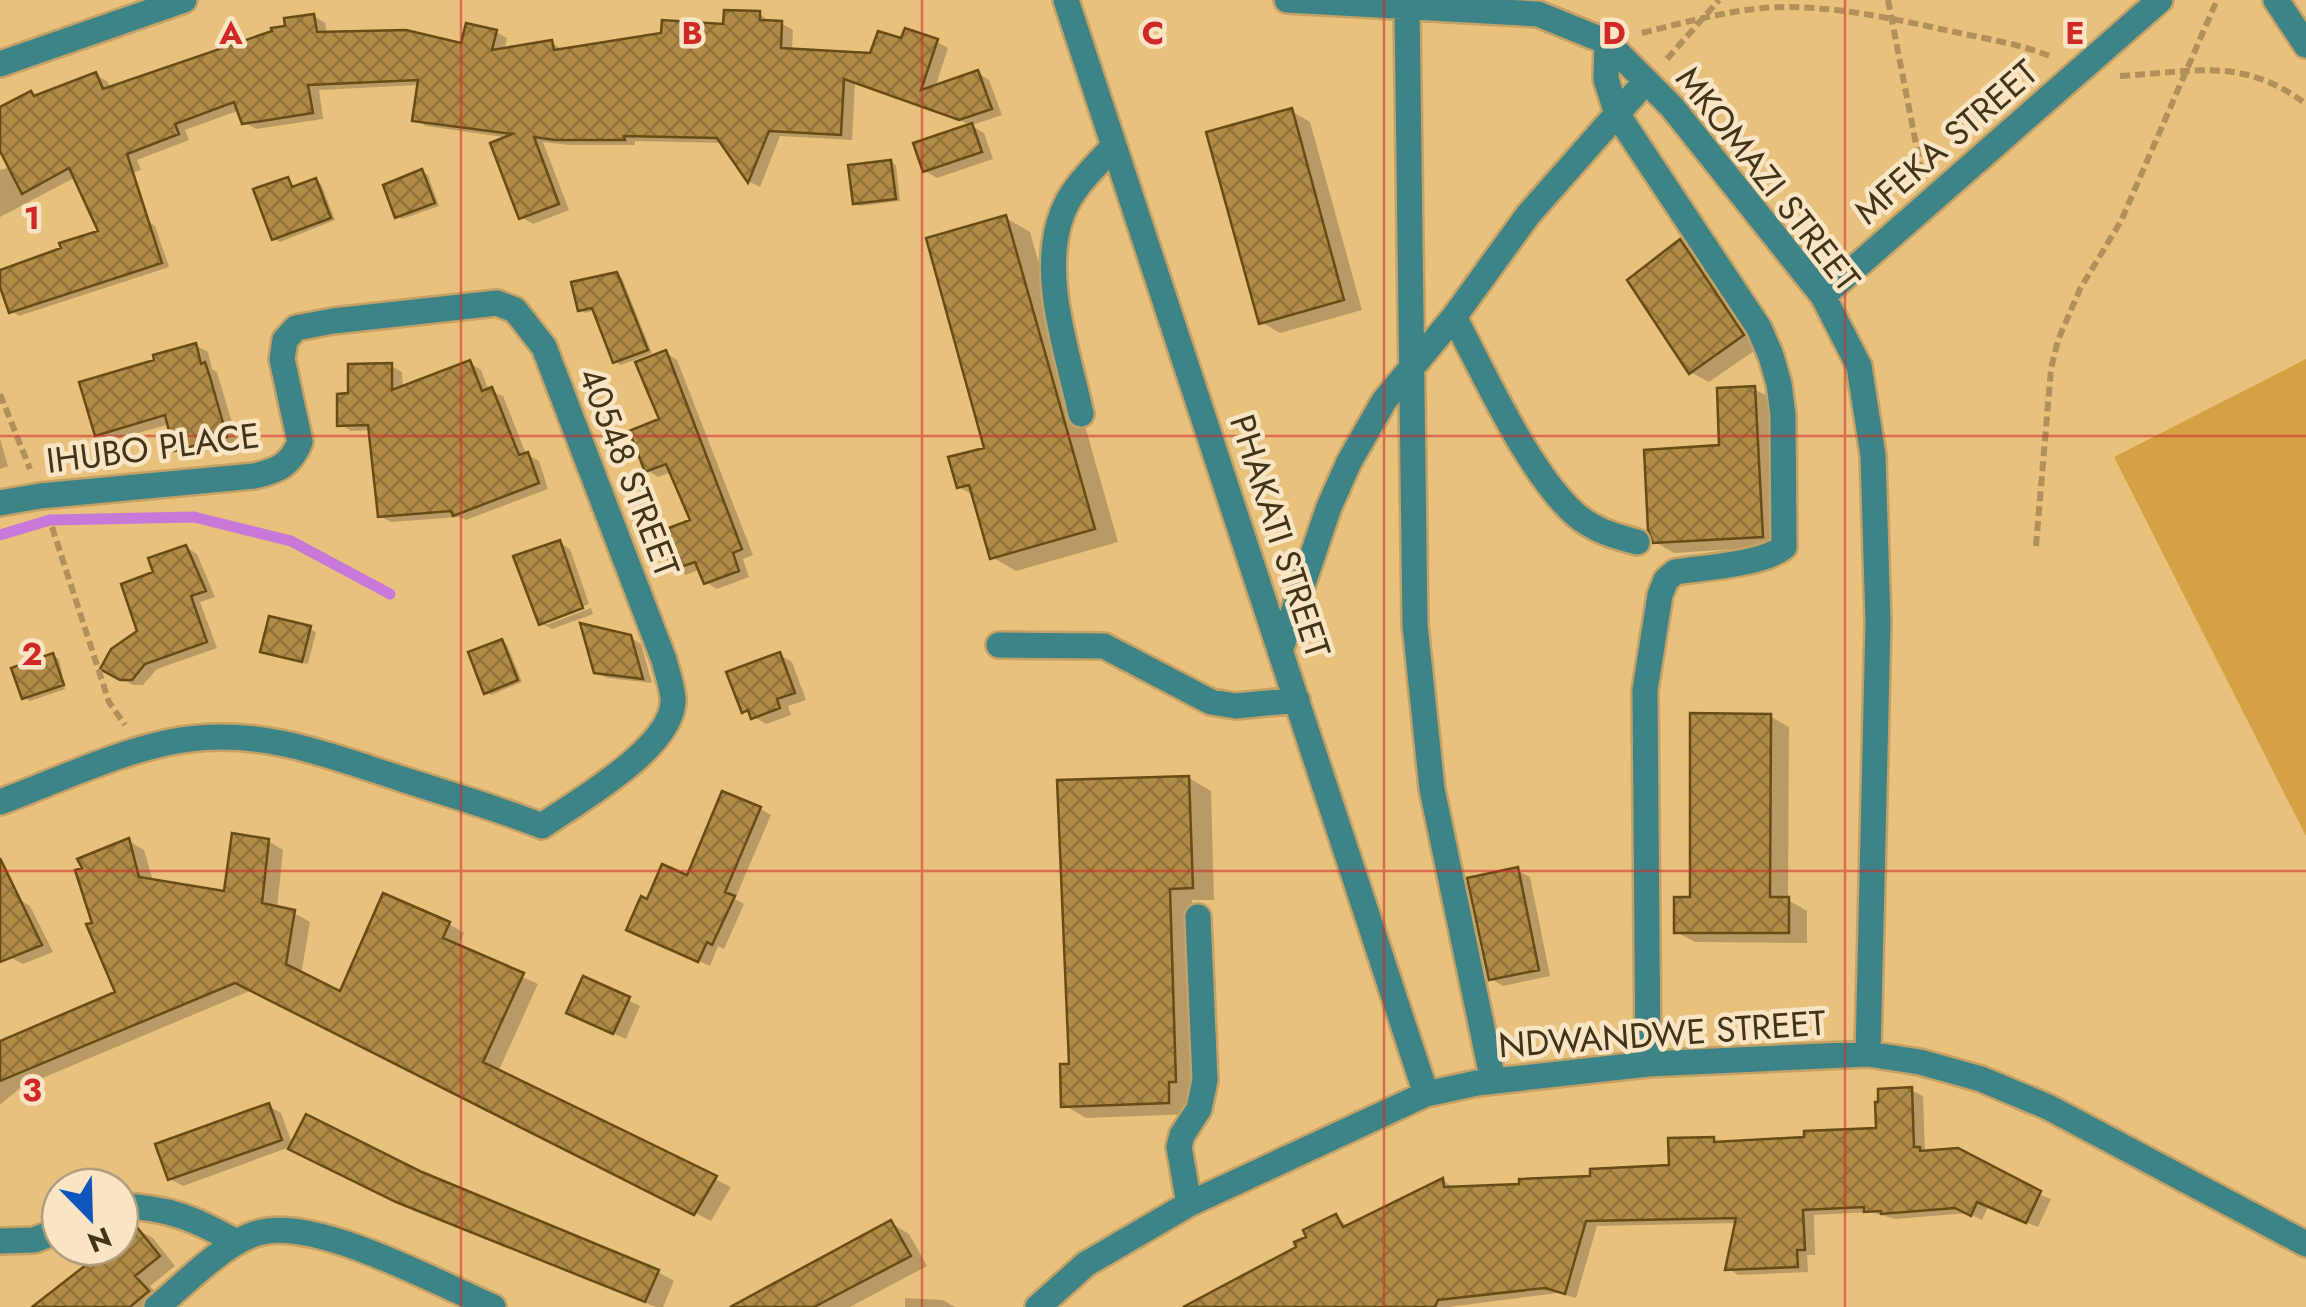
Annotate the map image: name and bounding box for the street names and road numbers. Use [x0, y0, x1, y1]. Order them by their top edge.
street label: MFEKA STREET [1843, 48, 2049, 236]
street label: MKOMAZI STREET [1664, 56, 1872, 302]
street label: 40548 STREET [566, 360, 692, 584]
street label: PHAKATI STREET [1217, 408, 1343, 664]
street label: IHUBO PLACE [44, 410, 262, 486]
street label: NDWANDWE STREET [1497, 998, 1827, 1070]

